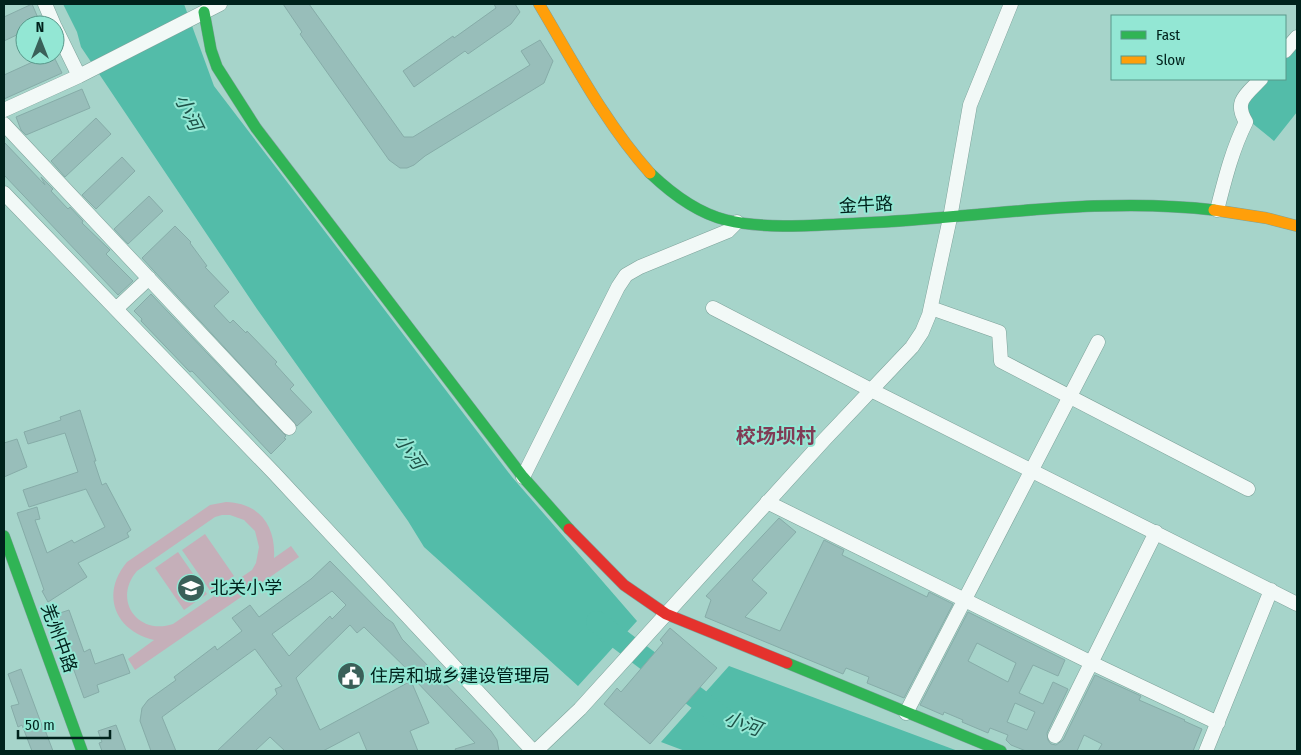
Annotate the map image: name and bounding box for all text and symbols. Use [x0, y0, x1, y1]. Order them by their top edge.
north arrow [15, 15, 65, 65]
legend [1111, 15, 1286, 80]
text: N [36, 19, 44, 36]
text: Fast [1156, 26, 1180, 44]
text: Slow [1156, 51, 1185, 69]
water label: 小河 [170, 90, 209, 138]
street label: 金牛路 [838, 193, 894, 217]
district label: 校场坝村 [736, 424, 816, 448]
water label: 小河 [389, 429, 432, 477]
school or university icon: 北关小学 [176, 573, 206, 603]
place label: 北关小学 [210, 577, 282, 599]
street label: 羌州中路 [36, 600, 82, 676]
public building icon: 住房和城乡建设管理局 [336, 661, 366, 691]
place label: 住房和城乡建设管理局 [370, 665, 550, 687]
water label: 小河 [721, 706, 768, 742]
scale bar [18, 708, 110, 740]
text: 50 m [25, 716, 55, 734]

